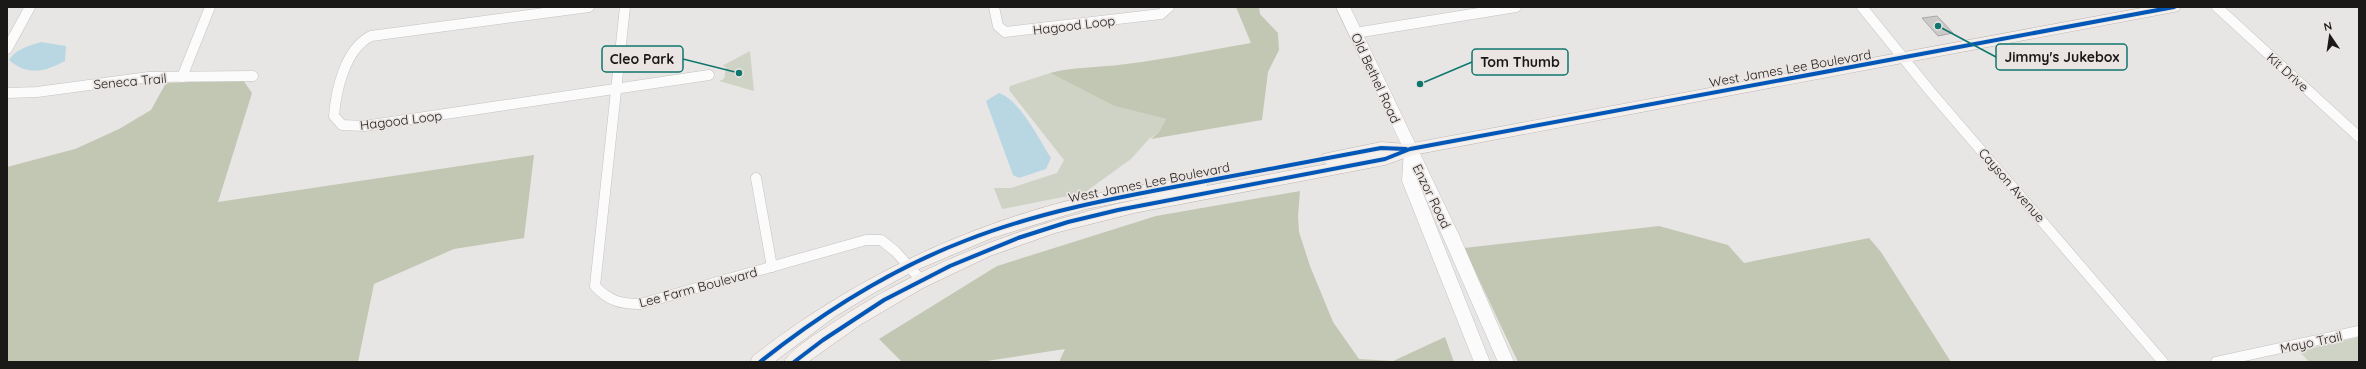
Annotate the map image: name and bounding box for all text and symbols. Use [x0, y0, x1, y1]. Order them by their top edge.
street label: Hagood Loop [1032, 12, 1116, 38]
north arrow [2310, 16, 2350, 56]
text: N [2322, 19, 2333, 34]
street label: Old Bethel Road [1348, 30, 1404, 126]
callout: Jimmy's Jukebox [1996, 44, 2127, 70]
callout: Cleo Park [602, 46, 683, 72]
street label: West James Lee Boulevard [1708, 46, 1872, 90]
text: Jimmy's Jukebox [2005, 48, 2120, 66]
callout: Tom Thumb [1472, 49, 1568, 75]
street label: Kit Drive [2264, 49, 2312, 95]
text: Cleo Park [610, 50, 674, 68]
text: Tom Thumb [1480, 53, 1560, 71]
street label: Seneca Trail [93, 70, 167, 92]
street label: Hagood Loop [359, 107, 443, 133]
street label: Cayson Avenue [1975, 145, 2049, 225]
street label: West James Lee Boulevard [1067, 158, 1231, 206]
street label: Enzor Road [1410, 161, 1454, 231]
street label: Lee Farm Boulevard [637, 264, 759, 310]
street label: Mayo Trail [2279, 328, 2343, 356]

